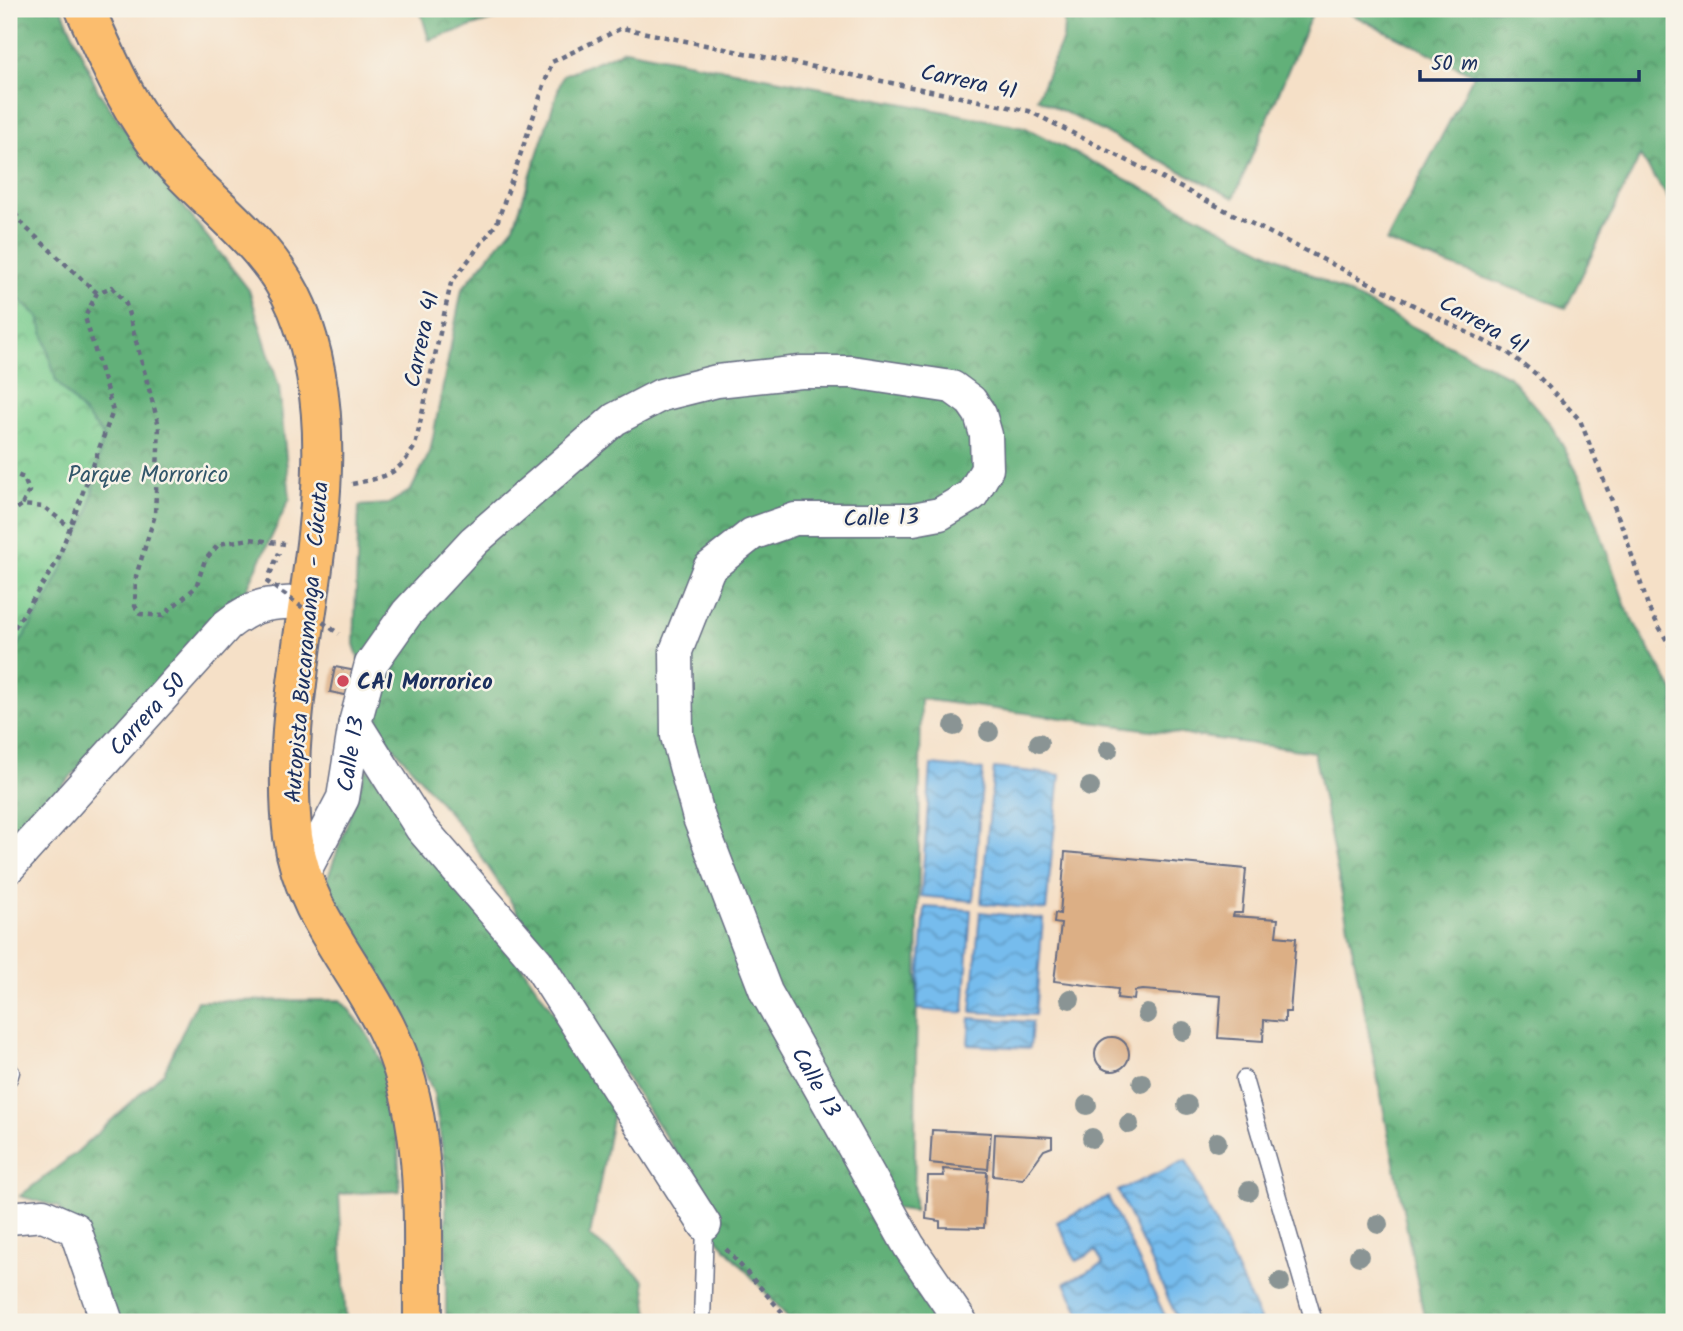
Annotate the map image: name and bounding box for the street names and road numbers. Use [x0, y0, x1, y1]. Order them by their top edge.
street label: Carrera 41 [917, 55, 1020, 111]
street label: Carrera 41 [1432, 286, 1534, 365]
street label: Carrera 41 [395, 288, 451, 391]
street label: Autopista Bucaramanga - Cúcuta [276, 480, 340, 804]
street label: Calle 13 [843, 500, 920, 538]
street label: Carrera 50 [101, 665, 196, 765]
street label: Calle 13 [328, 712, 376, 795]
street label: Calle 13 [781, 1041, 849, 1125]

